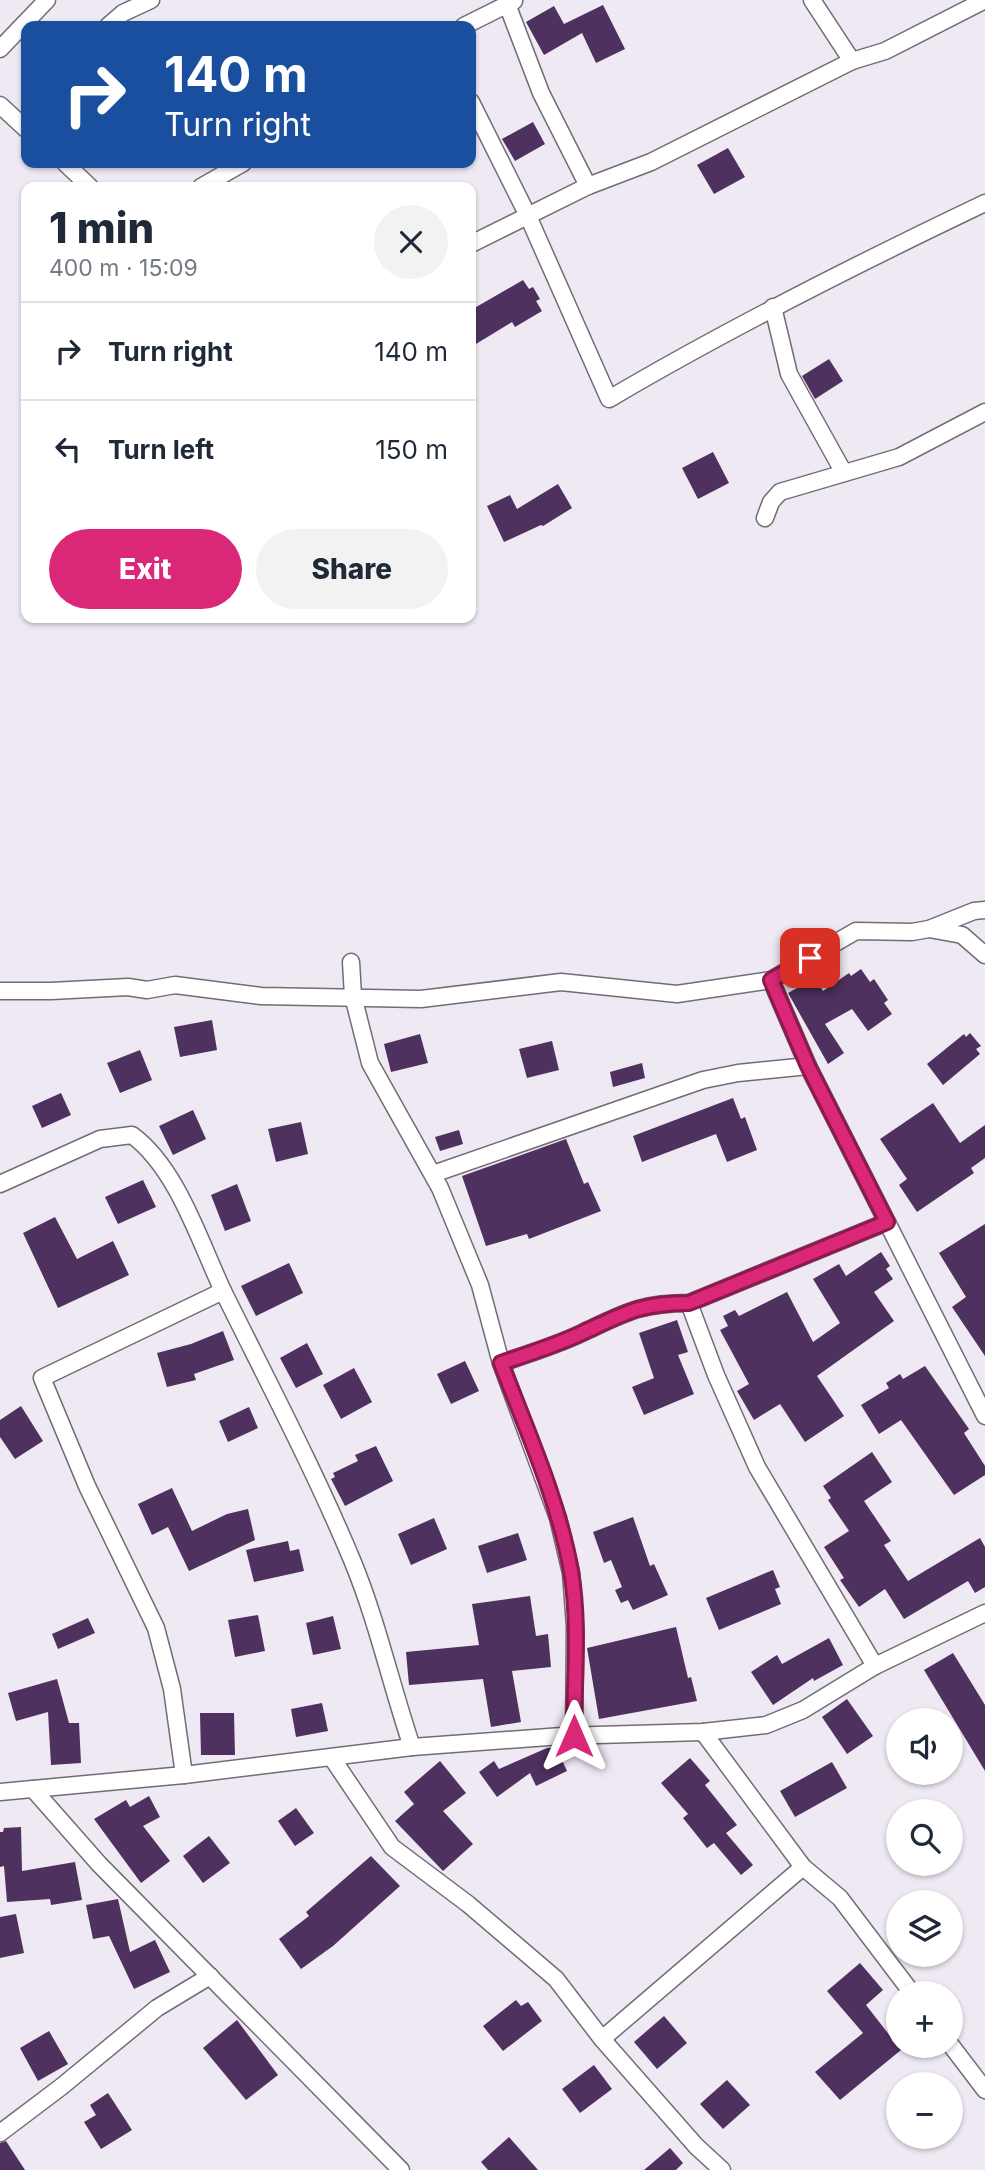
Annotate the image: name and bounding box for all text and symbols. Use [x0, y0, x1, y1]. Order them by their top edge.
text: 140 m [164, 45, 308, 104]
icon: right [49, 49, 140, 140]
text: Turn right [164, 105, 311, 144]
text: 1 min [49, 202, 154, 253]
button: close [374, 205, 448, 279]
text: 400 m · 15:09 [49, 254, 198, 282]
icon: right [49, 332, 87, 370]
text: Turn right [108, 336, 233, 367]
text: 140 m [374, 336, 448, 367]
icon: left [49, 430, 87, 468]
text: Turn left [108, 434, 214, 465]
text: 150 m [375, 434, 448, 465]
button: Exit [49, 529, 242, 609]
button: Share [256, 529, 448, 609]
pin [780, 928, 840, 988]
icon: arrive [791, 939, 829, 977]
position arrow [537, 1699, 611, 1773]
map controls [886, 1708, 963, 2149]
button: sound [886, 1708, 963, 1785]
button: search [886, 1799, 963, 1876]
button: layers [886, 1890, 963, 1967]
button: + [886, 1981, 963, 2058]
button: − [886, 2072, 963, 2149]

